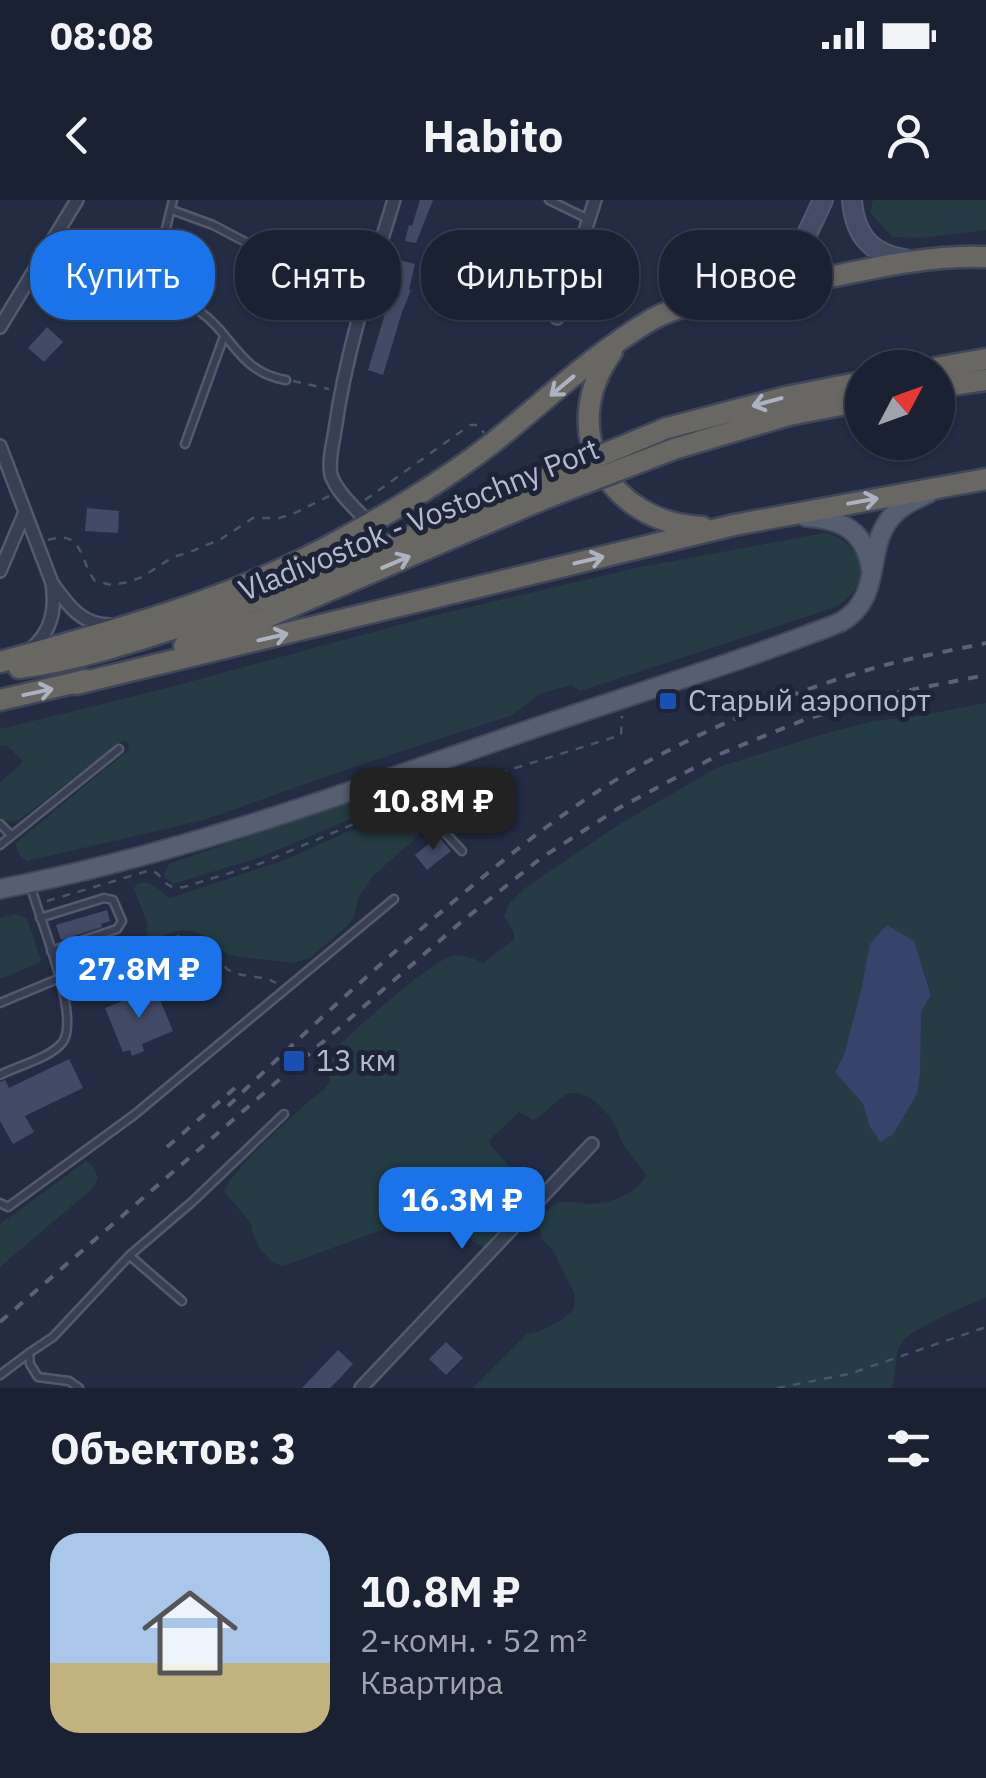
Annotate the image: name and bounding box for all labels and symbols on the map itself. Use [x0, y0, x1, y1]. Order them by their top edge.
north arrow [845, 350, 955, 460]
one-way arrow [549, 375, 575, 397]
one-way arrow [752, 393, 783, 412]
street label: Vladivostok - Vostochny Port [233, 428, 604, 609]
one-way arrow [846, 491, 879, 510]
one-way arrow [572, 550, 604, 568]
one-way arrow [380, 552, 411, 570]
one-way arrow [256, 627, 288, 645]
place label: Старый аэропорт [688, 680, 931, 719]
one-way arrow [21, 681, 53, 700]
marker: Старый аэропорт [657, 690, 679, 712]
pin: 10.8M ₽ [341, 768, 525, 853]
pin: 27.8M ₽ [47, 936, 231, 1021]
place label: 13 км [316, 1040, 396, 1079]
marker: 13 км [281, 1048, 307, 1074]
pin: 16.3M ₽ [370, 1167, 554, 1252]

